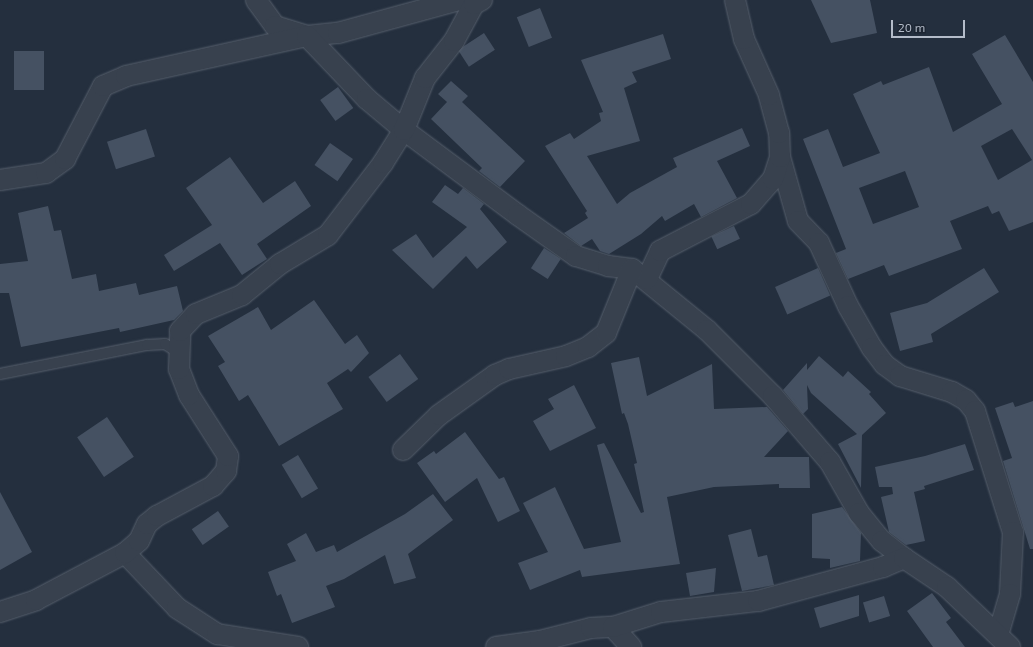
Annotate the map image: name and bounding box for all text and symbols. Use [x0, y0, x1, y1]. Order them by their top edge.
scale bar [893, 12, 967, 38]
text: 20 m [898, 20, 925, 34]

